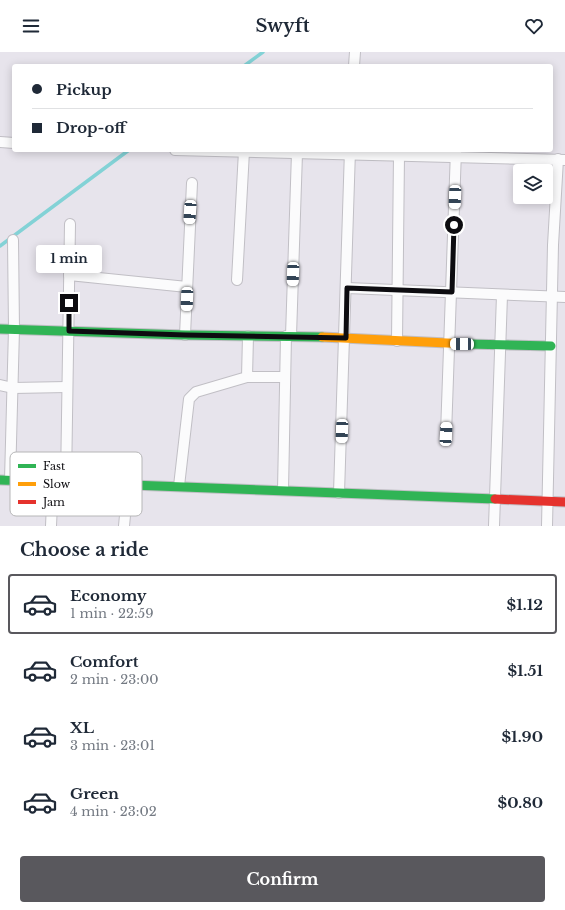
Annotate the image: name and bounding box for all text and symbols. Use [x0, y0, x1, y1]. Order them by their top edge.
icon: menu [20, 15, 42, 37]
text: Swyft [255, 15, 310, 37]
icon: heart [523, 15, 545, 37]
text: Pickup [56, 80, 112, 99]
text: Drop-off [56, 118, 126, 137]
map controls [513, 164, 553, 204]
button: layers [513, 164, 553, 204]
car [449, 185, 461, 209]
car [183, 200, 197, 224]
route start [445, 216, 463, 234]
callout: 1 min [36, 245, 102, 273]
text: 1 min [50, 250, 88, 267]
car [287, 262, 299, 286]
car [181, 287, 193, 311]
route end [60, 294, 78, 312]
car [450, 338, 474, 350]
car [336, 419, 348, 443]
car [439, 422, 453, 446]
legend [10, 452, 142, 516]
text: Fast [43, 459, 66, 473]
text: Slow [43, 477, 71, 491]
text: Jam [41, 495, 65, 509]
text: Choose a ride [20, 539, 149, 561]
icon: car [22, 586, 58, 622]
text: Economy [70, 586, 147, 605]
text: $1.12 [507, 595, 543, 614]
text: 1 min · 22:59 [70, 605, 154, 622]
icon: car [22, 652, 58, 688]
text: Comfort [70, 652, 138, 671]
text: $1.51 [507, 661, 543, 680]
text: 2 min · 23:00 [70, 671, 159, 688]
icon: car [22, 718, 58, 754]
text: XL [70, 718, 94, 737]
text: $1.90 [501, 727, 543, 746]
text: 3 min · 23:01 [70, 737, 155, 754]
icon: car [22, 784, 58, 820]
text: Green [70, 784, 119, 803]
text: $0.80 [498, 793, 543, 812]
text: 4 min · 23:02 [70, 803, 157, 820]
button: Confirm [20, 856, 545, 902]

